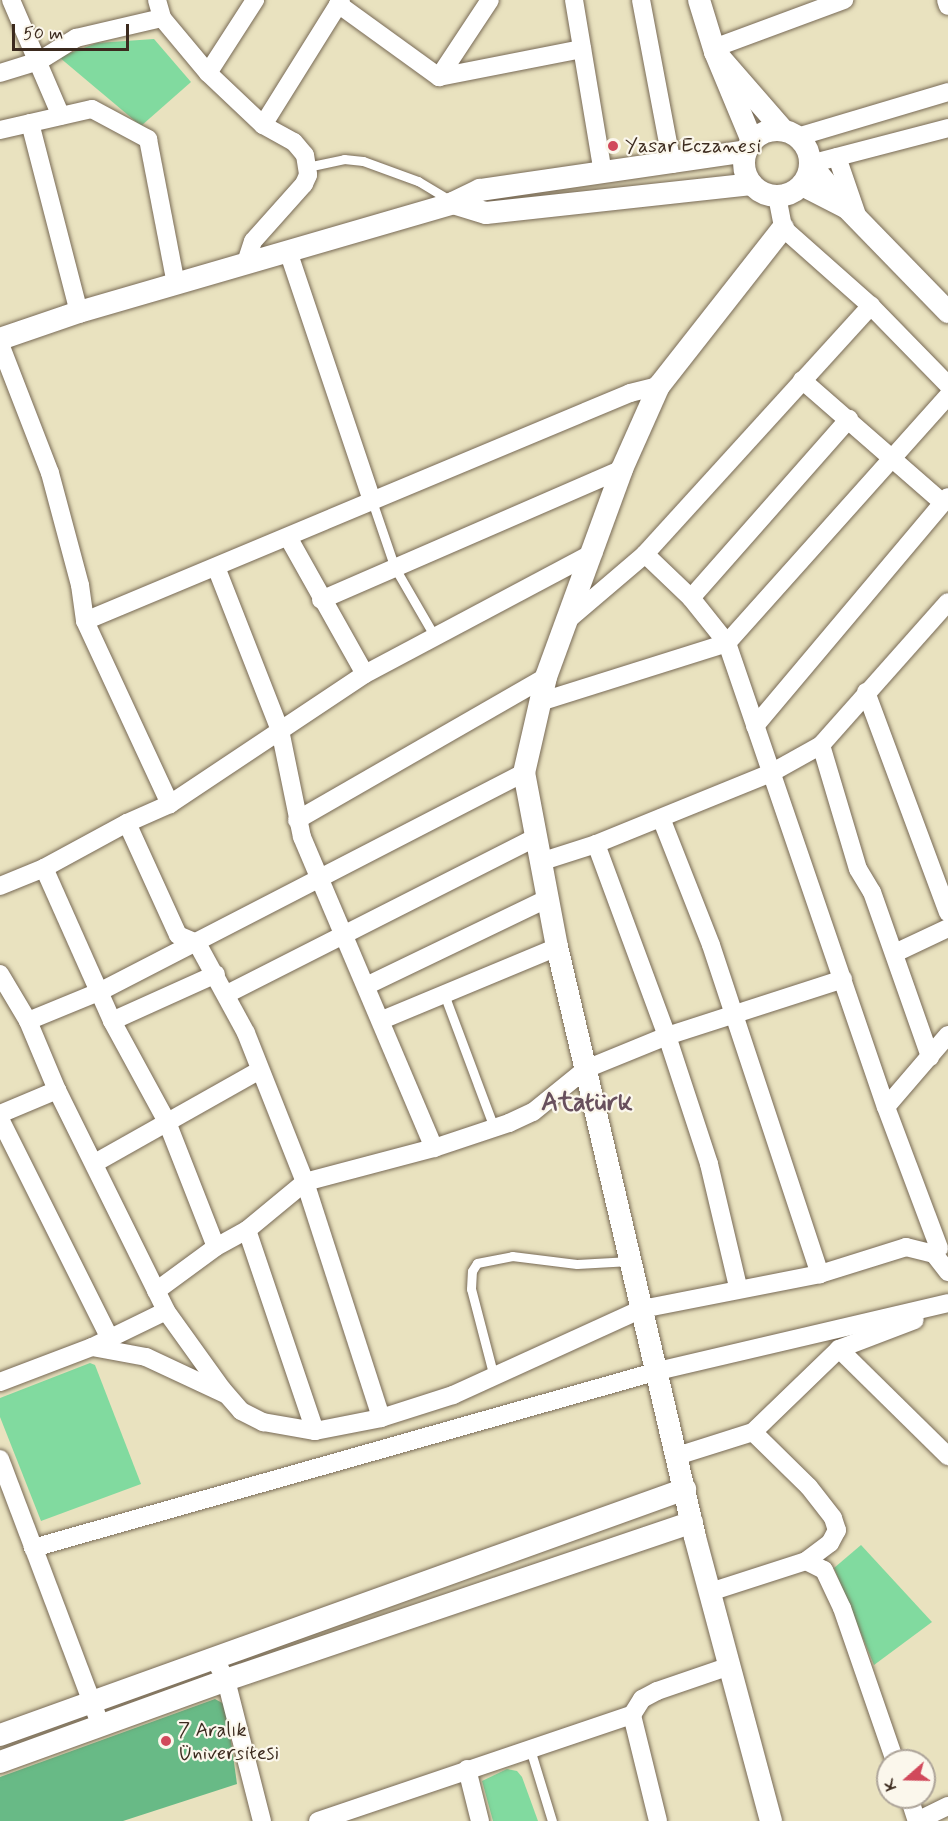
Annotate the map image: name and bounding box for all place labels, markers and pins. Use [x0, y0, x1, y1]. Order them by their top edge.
place label: Yasar Eczanesi [625, 134, 761, 158]
marker: Yasar Eczanesi [606, 139, 620, 153]
place label: 7 Aralık Üniversitesi [178, 1718, 279, 1765]
marker: 7 Aralık Üniversitesi [159, 1734, 173, 1748]

